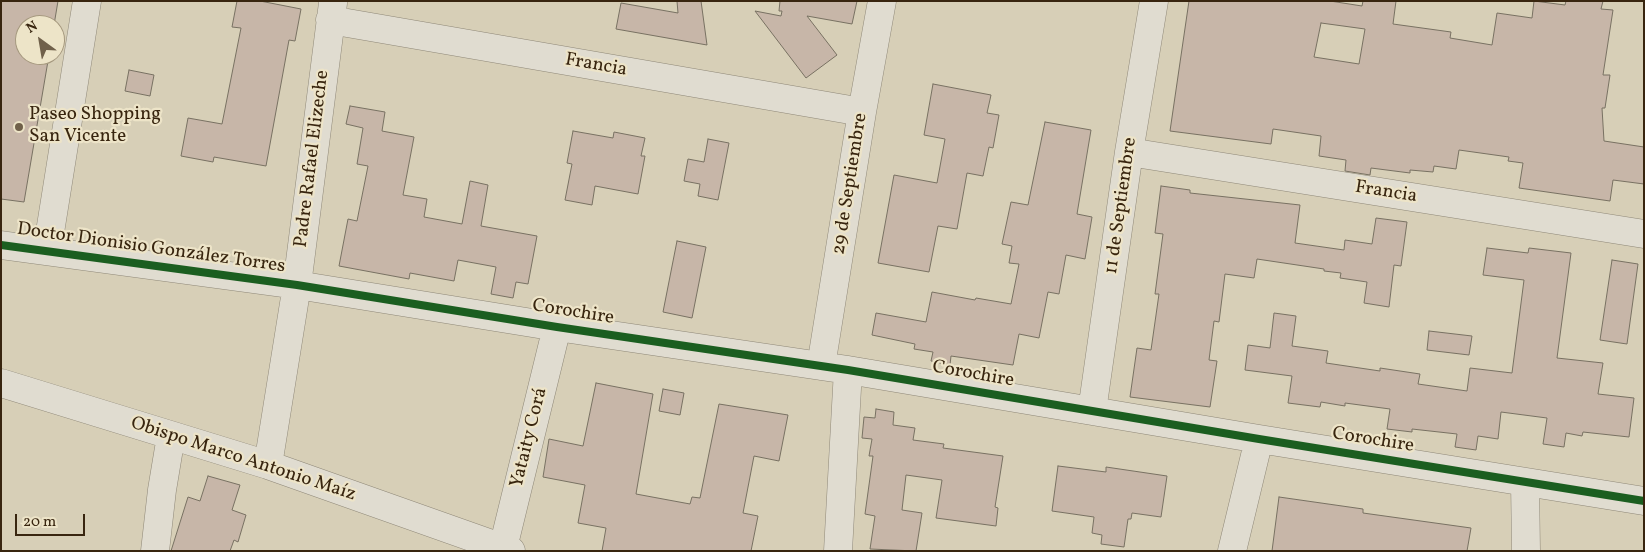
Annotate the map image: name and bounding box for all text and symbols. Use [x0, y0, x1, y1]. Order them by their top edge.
north arrow [15, 15, 65, 65]
text: N [23, 17, 42, 38]
street label: Francia [563, 49, 629, 83]
street label: Padre Rafael Elizeche [291, 69, 335, 249]
place label: Paseo Shopping San Vicente [29, 105, 161, 149]
street label: 29 de Septiembre [829, 112, 873, 256]
marker: Paseo Shopping San Vicente [13, 121, 25, 133]
street label: 11 de Septiembre [1101, 136, 1143, 276]
street label: Francia [1353, 177, 1419, 209]
street label: Doctor Dionisio González Torres [15, 219, 287, 279]
street label: Corochire [530, 295, 616, 331]
street label: Corochire [930, 357, 1016, 393]
street label: Yataity Corá [507, 386, 553, 490]
street label: Obispo Marco Antonio Maíz [128, 413, 358, 507]
street label: Corochire [1330, 423, 1416, 459]
scale bar [18, 504, 88, 536]
text: 20 m [23, 512, 56, 533]

